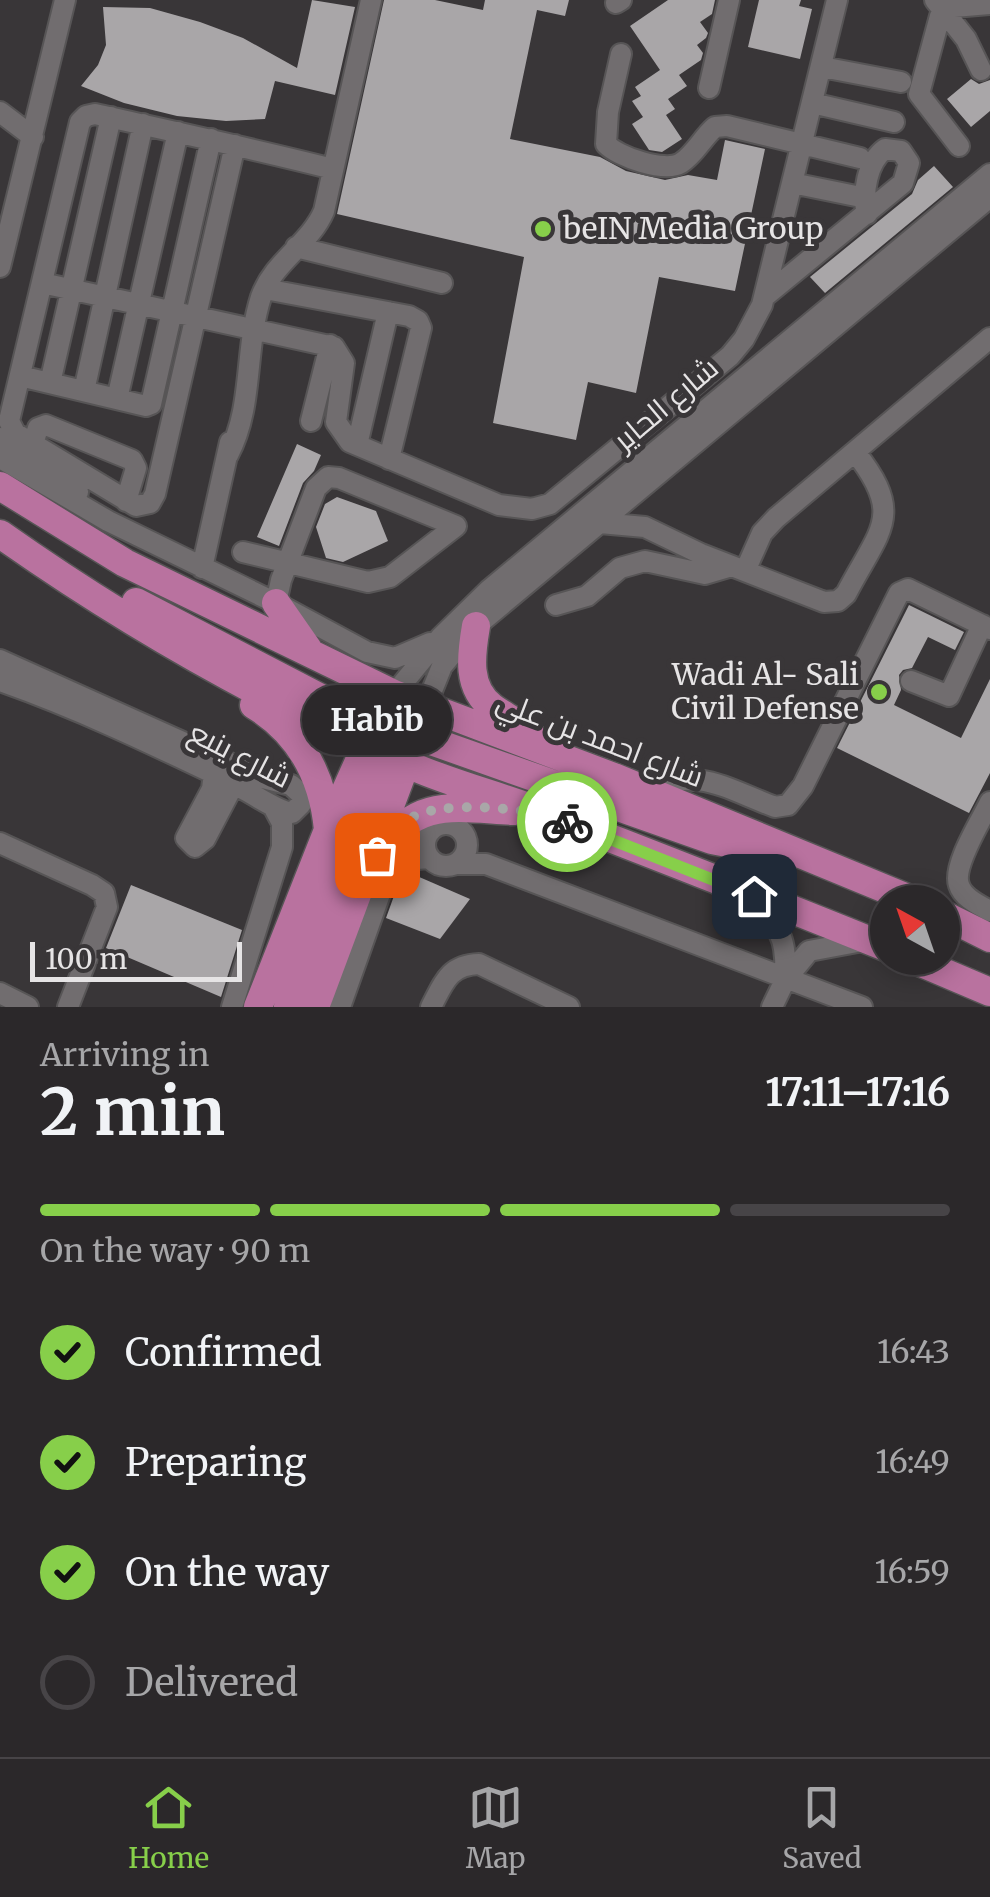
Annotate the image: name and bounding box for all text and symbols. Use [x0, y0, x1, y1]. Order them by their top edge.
place label: beIN Media Group [562, 209, 823, 247]
marker: beIN Media Group [532, 218, 554, 240]
street label: شارع الحاير [604, 348, 727, 461]
place label: Wadi Al- Sali Civil Defense [671, 655, 859, 727]
street label: شارع احمد بن علي [490, 681, 709, 800]
marker: Wadi Al- Sali Civil Defense [868, 681, 890, 703]
callout: Habib [302, 685, 452, 755]
text: Habib [330, 700, 424, 740]
street label: شارع ينبع [182, 712, 298, 798]
courier [517, 772, 617, 872]
icon: bike [540, 795, 595, 850]
pin [335, 813, 420, 898]
icon: bag [350, 828, 405, 883]
pin [712, 854, 797, 939]
icon: home [727, 869, 782, 924]
north arrow [870, 885, 960, 975]
map controls [870, 885, 960, 975]
scale bar [30, 937, 242, 981]
text: 100 m [45, 941, 127, 977]
text: Arriving in [40, 1035, 209, 1075]
text: 17:11–17:16 [765, 1069, 950, 1116]
text: 2 min [40, 1071, 225, 1153]
text: On the way · 90 m [40, 1231, 310, 1271]
icon: check [40, 1325, 95, 1380]
text: Confirmed [125, 1329, 322, 1376]
text: 16:43 [877, 1332, 950, 1372]
icon: check [40, 1435, 95, 1490]
text: Preparing [125, 1439, 307, 1486]
text: 16:49 [875, 1442, 950, 1482]
icon: check [40, 1545, 95, 1600]
text: On the way [125, 1549, 329, 1596]
text: 16:59 [874, 1552, 950, 1592]
text: Delivered [125, 1659, 298, 1706]
tab: Home [128, 1780, 209, 1876]
tab: Map [466, 1780, 526, 1876]
tab: Saved [782, 1780, 862, 1876]

